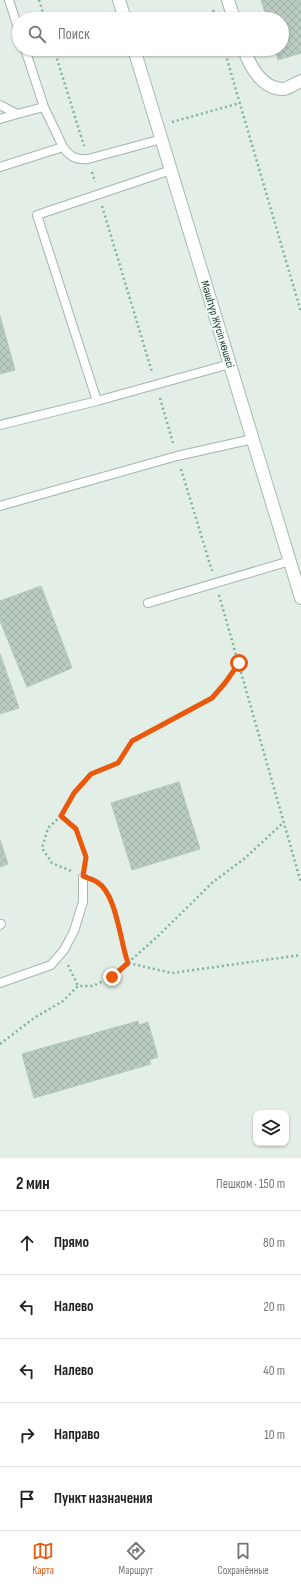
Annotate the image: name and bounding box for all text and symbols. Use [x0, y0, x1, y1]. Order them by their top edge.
search box [12, 12, 289, 56]
icon: search [26, 23, 48, 45]
text: Поиск [58, 25, 90, 44]
street label: Мәшһүр Жүсіп көшесі [198, 279, 237, 369]
route start [230, 654, 248, 672]
route end [103, 968, 121, 986]
map controls [253, 1110, 289, 1146]
button: layers [253, 1110, 289, 1146]
text: 2 мин [16, 1174, 50, 1194]
text: Пешком · 150 m [216, 1176, 285, 1192]
icon: ahead [16, 1232, 38, 1254]
text: Прямо [54, 1233, 89, 1252]
text: 80 m [263, 1235, 285, 1251]
icon: left [16, 1296, 38, 1318]
text: Налево [54, 1297, 94, 1316]
text: 20 m [263, 1299, 285, 1315]
icon: left [16, 1360, 38, 1382]
text: Налево [54, 1361, 94, 1380]
text: 40 m [263, 1363, 285, 1379]
icon: right [16, 1424, 38, 1446]
text: Направо [54, 1425, 100, 1444]
text: 10 m [264, 1427, 285, 1443]
icon: arrive [16, 1488, 38, 1510]
text: Пункт назначения [54, 1489, 152, 1508]
tab: Карта [32, 1540, 54, 1577]
tab: Маршрут [119, 1540, 153, 1577]
tab: Сохранённые [217, 1540, 269, 1577]

